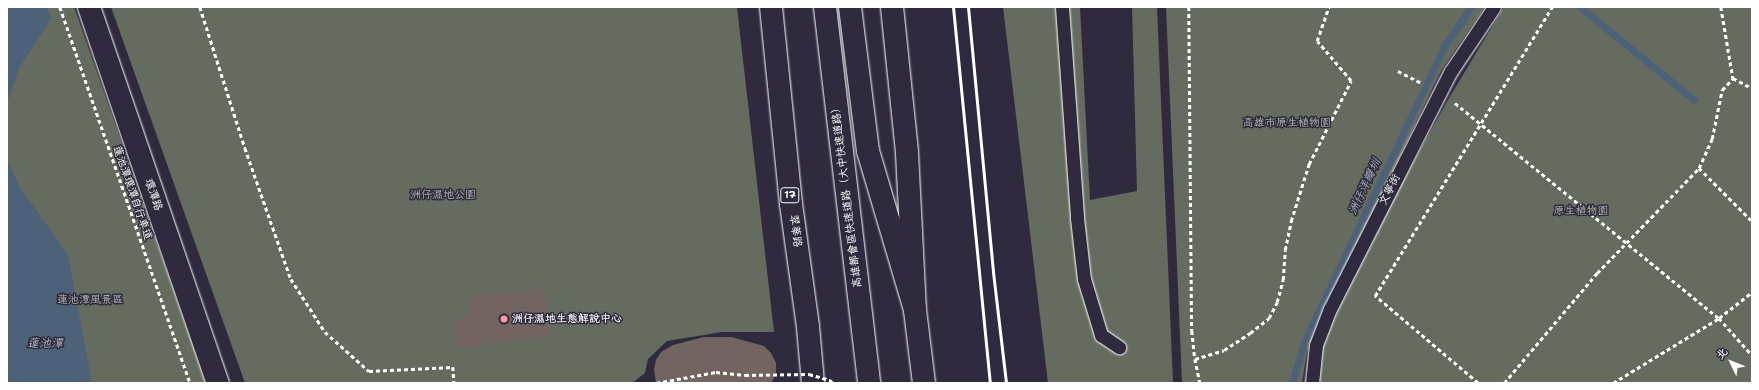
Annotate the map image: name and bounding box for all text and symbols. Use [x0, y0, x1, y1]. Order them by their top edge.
street label: 高雄都會區快速道路（大中快速道路） [829, 101, 865, 289]
park label: 高雄市原生植物園 [1243, 116, 1331, 130]
street label: 蓮池潭環潭自行車道 [110, 144, 154, 242]
water label: 洲仔洋瓣圳 [1346, 157, 1384, 217]
street label: 文寧街 [1377, 172, 1403, 208]
street label: 環潭路 [141, 177, 165, 213]
road number: 17 [780, 187, 800, 203]
park label: 洲仔濕地公園 [410, 188, 476, 202]
park label: 原生植物園 [1554, 204, 1608, 218]
street label: 翠華路 [786, 214, 804, 248]
park label: 蓮池潭風景區 [57, 293, 123, 307]
place label: 洲仔濕地生態解說中心 [512, 312, 622, 326]
marker: 洲仔濕地生態解說中心 [499, 314, 509, 324]
water label: 蓮池潭 [27, 337, 63, 351]
north arrow [1711, 342, 1751, 382]
text: 北 [1713, 344, 1731, 363]

